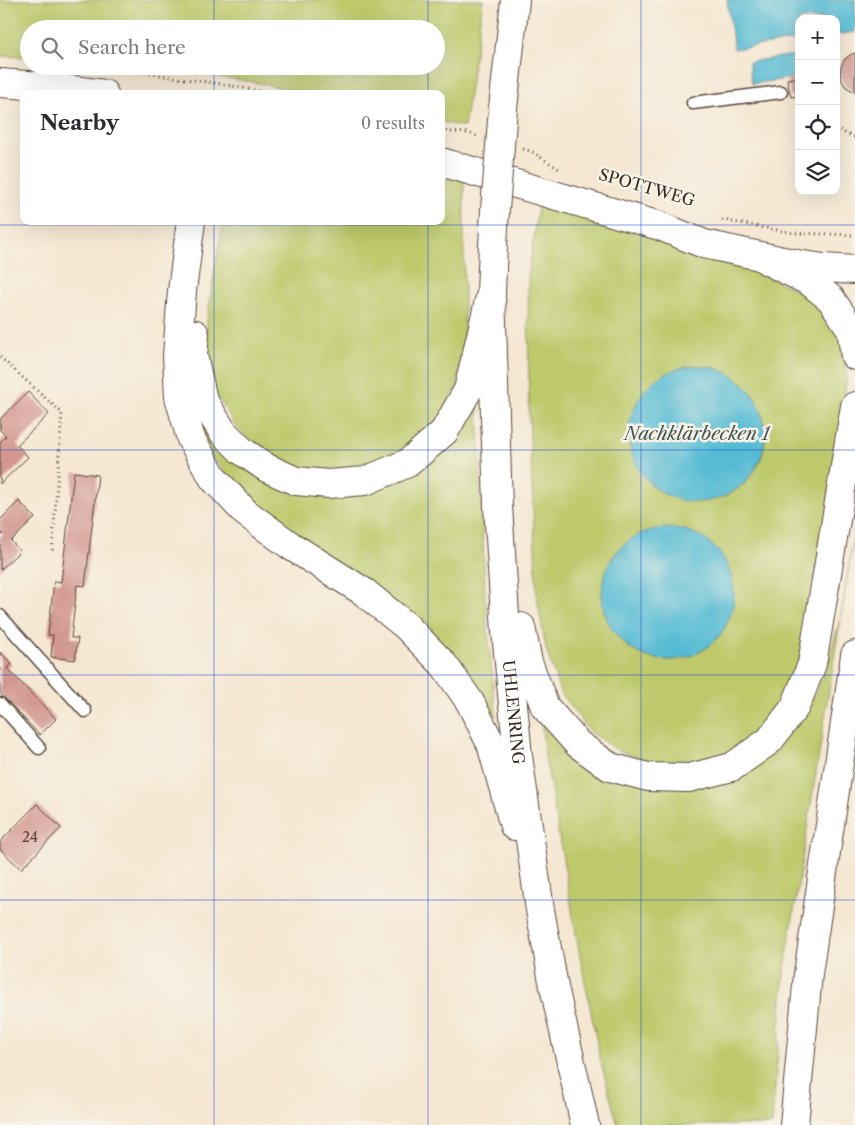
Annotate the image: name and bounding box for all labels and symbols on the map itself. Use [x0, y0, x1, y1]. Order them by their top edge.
street label: SPOTTWEG [597, 164, 697, 210]
water label: Nachklärbecken 1 [622, 423, 771, 445]
street label: UHLENRING [499, 659, 529, 766]
house number: 24 [22, 828, 38, 846]

